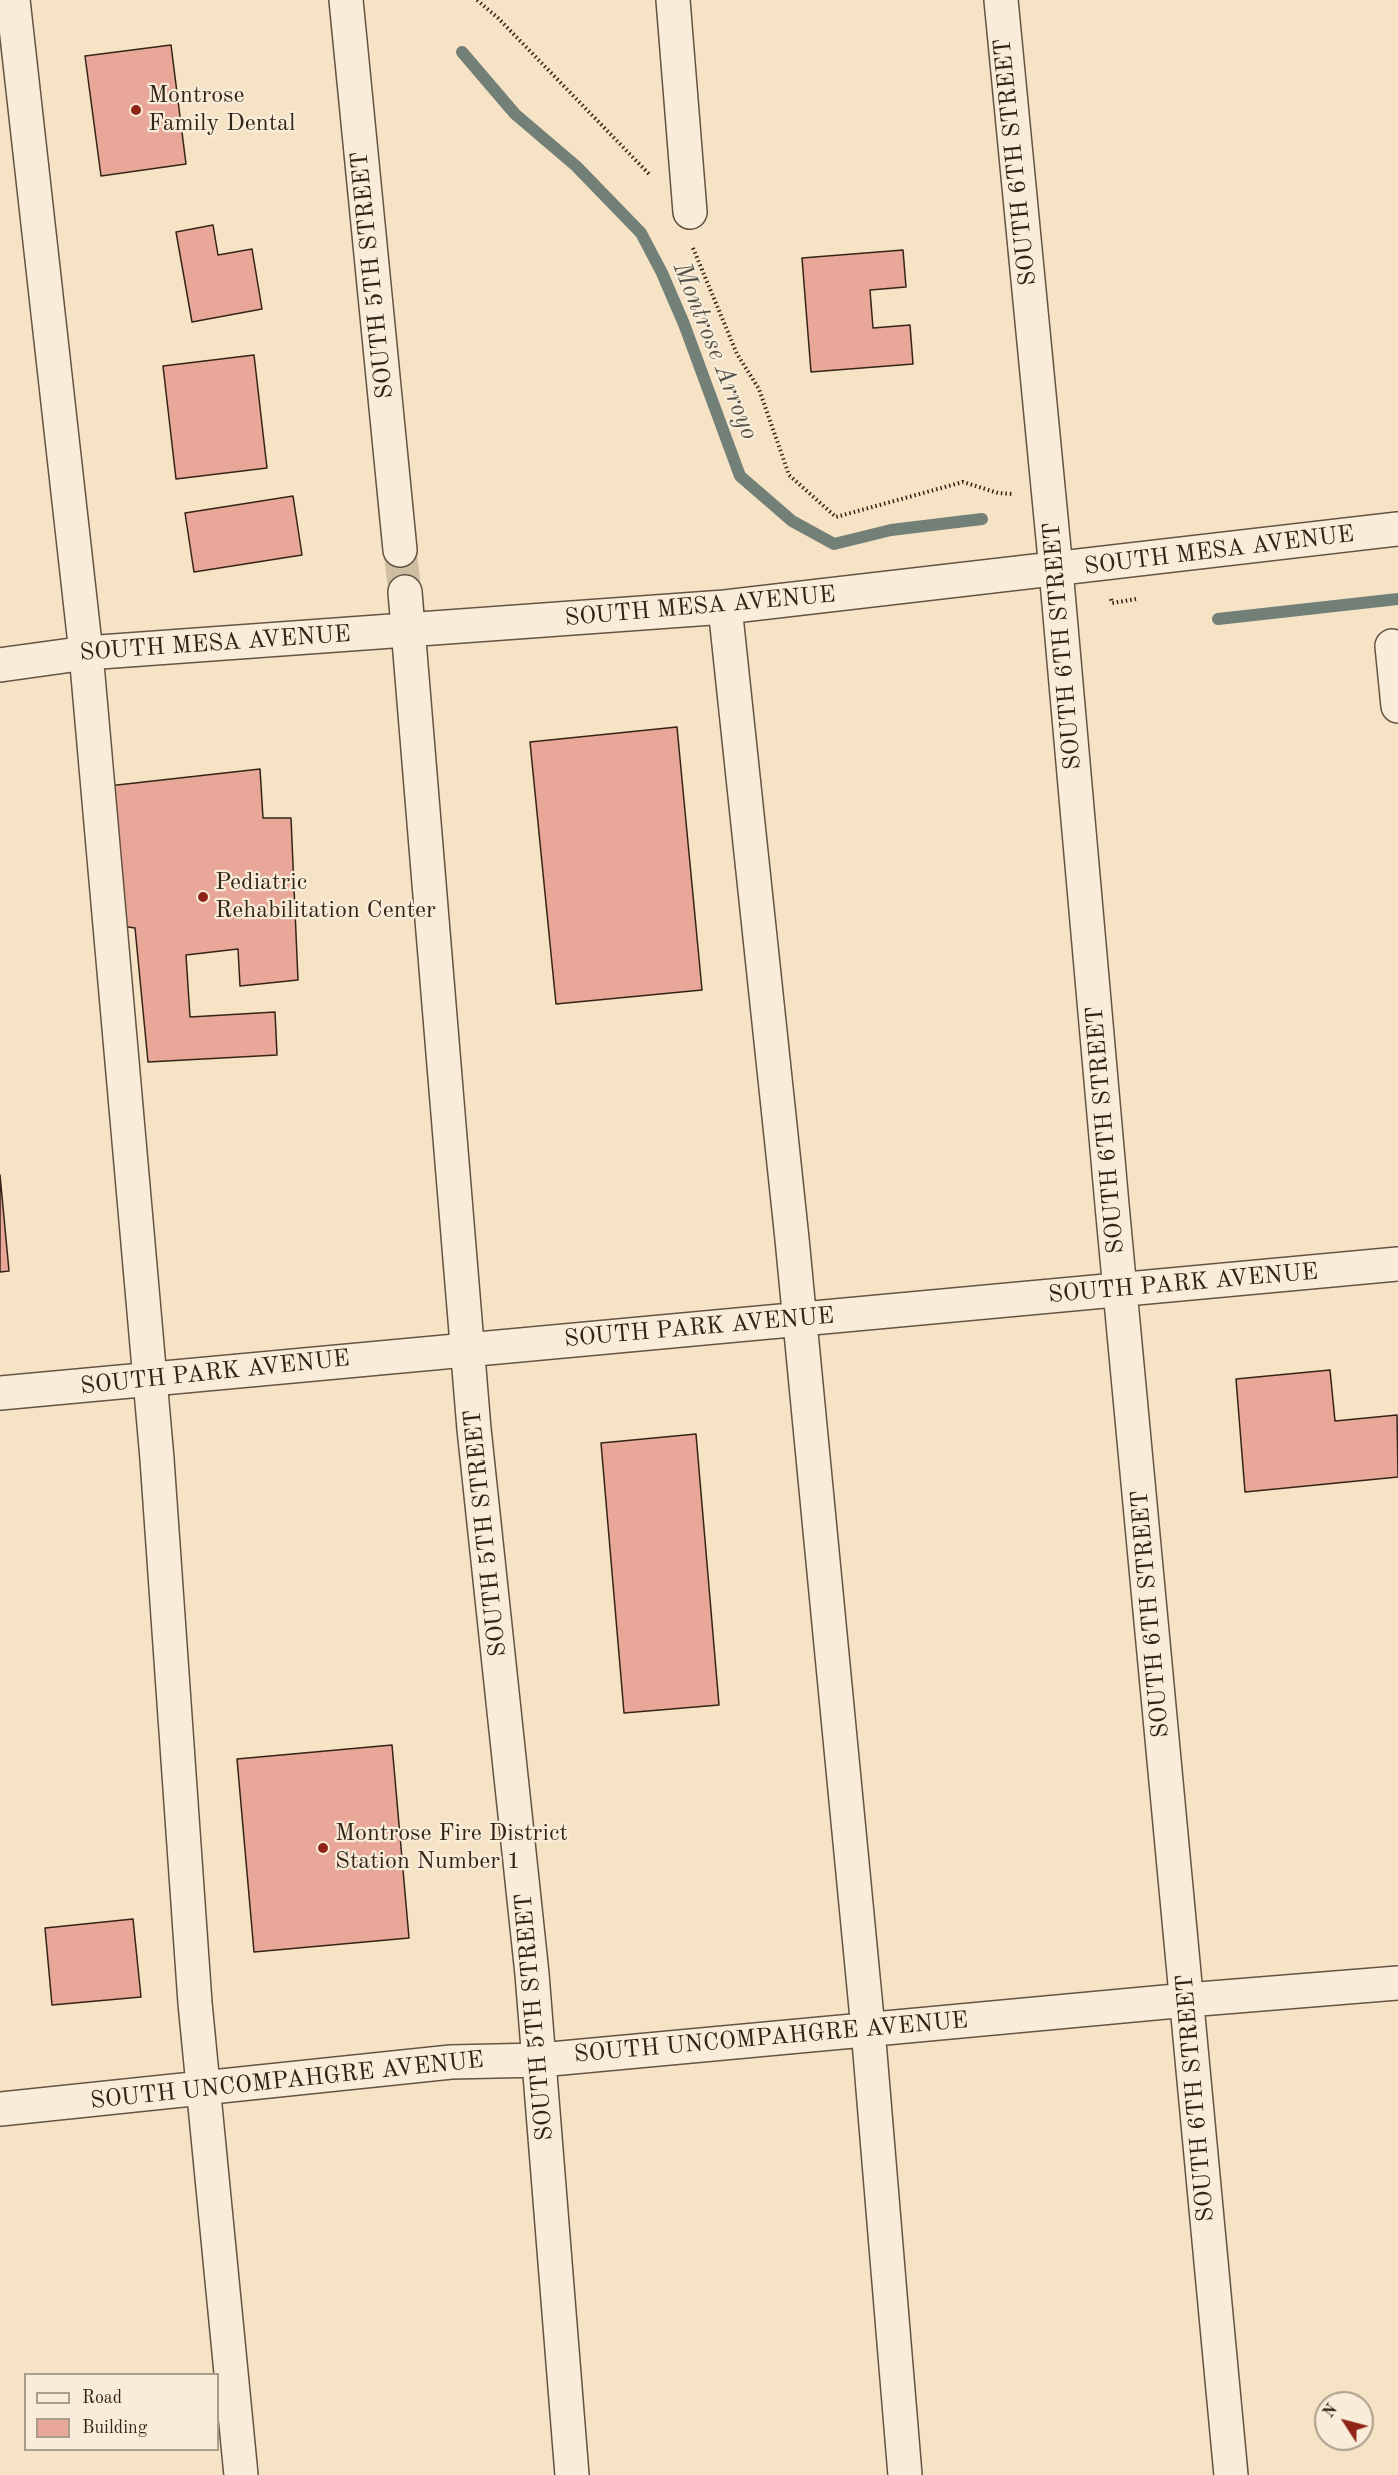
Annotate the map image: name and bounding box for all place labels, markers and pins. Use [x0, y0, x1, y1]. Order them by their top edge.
place label: Montrose Family Dental [148, 82, 295, 138]
marker: Montrose Family Dental [129, 103, 143, 117]
place label: Pediatric Rehabilitation Center [215, 869, 436, 925]
marker: Pediatric Rehabilitation Center [196, 890, 210, 904]
place label: Montrose Fire District Station Number 1 [335, 1820, 568, 1876]
marker: Montrose Fire District Station Number 1 [316, 1841, 330, 1855]

